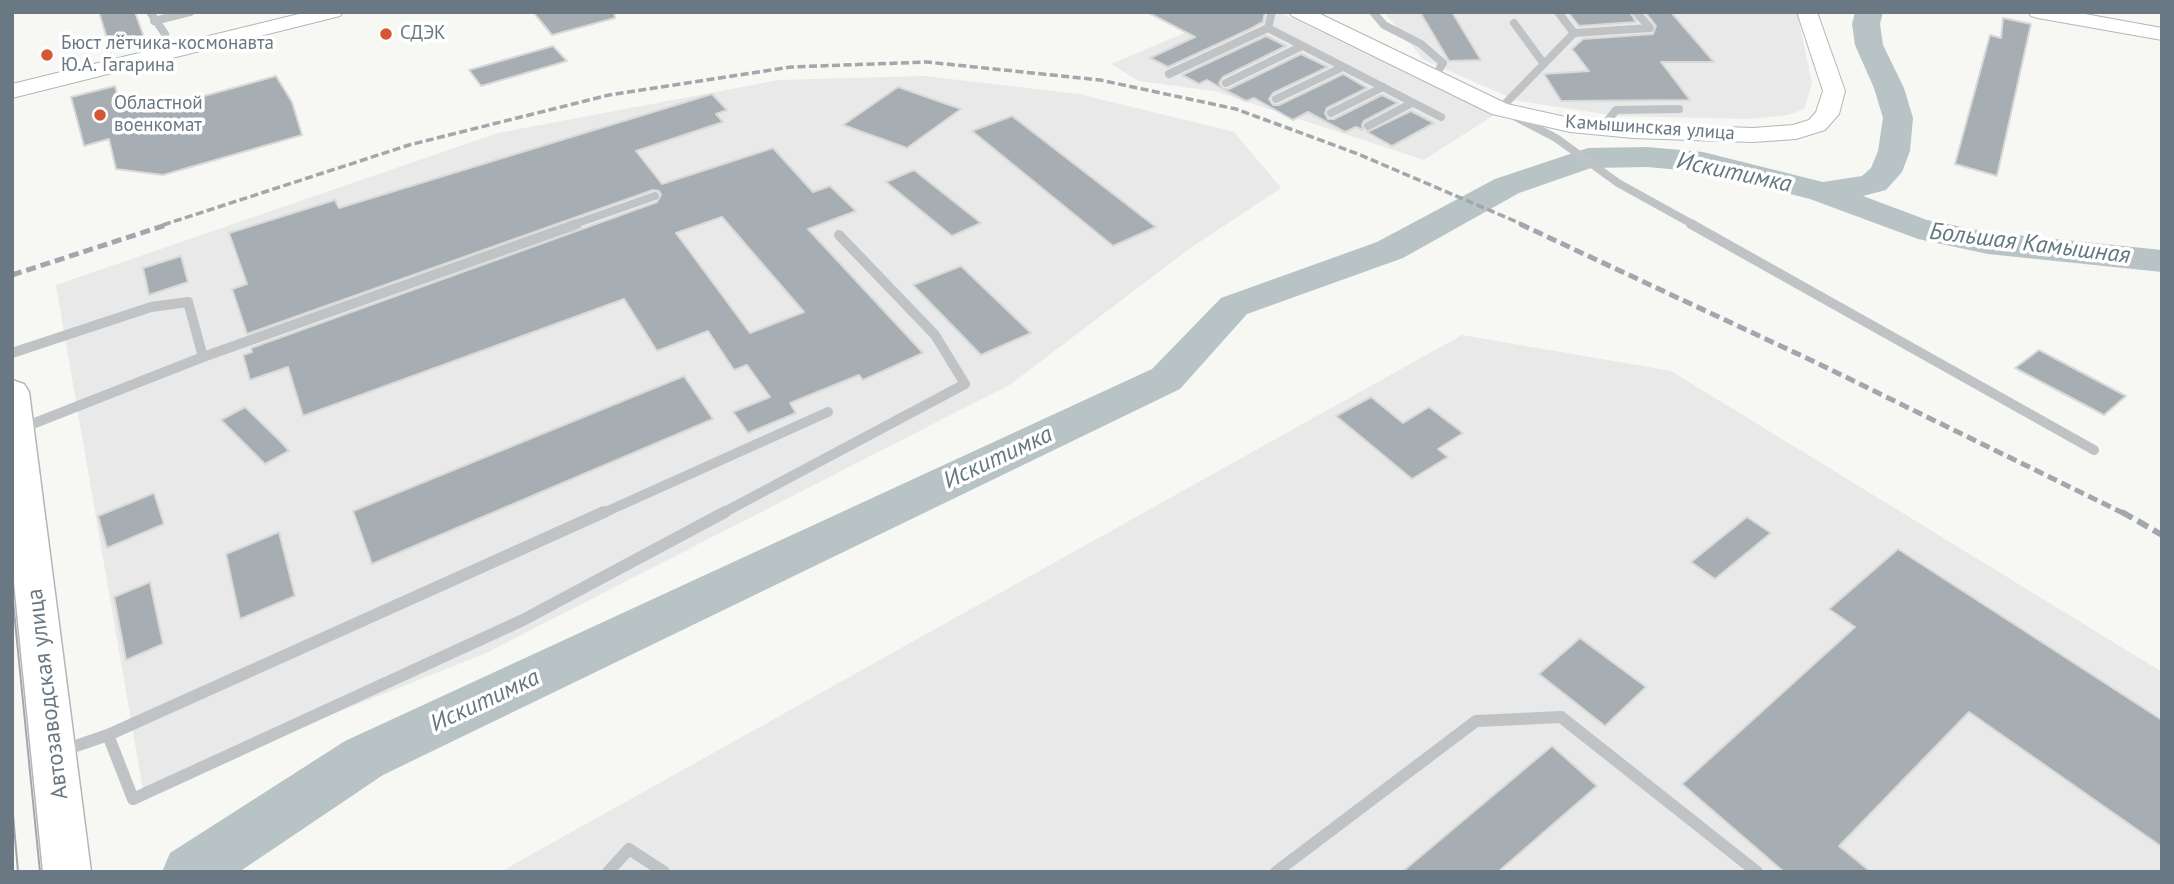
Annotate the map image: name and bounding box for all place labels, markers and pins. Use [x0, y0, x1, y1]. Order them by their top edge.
place label: СДЭК [400, 23, 446, 45]
marker: СДЭК [378, 26, 394, 42]
place label: Бюст лётчика-космонавта Ю.А. Гагарина [61, 33, 274, 77]
marker: Бюст лётчика-космонавта Ю.А. Гагарина [39, 47, 55, 63]
place label: Областной военкомат [114, 93, 203, 137]
marker: Областной военкомат [92, 107, 108, 123]

